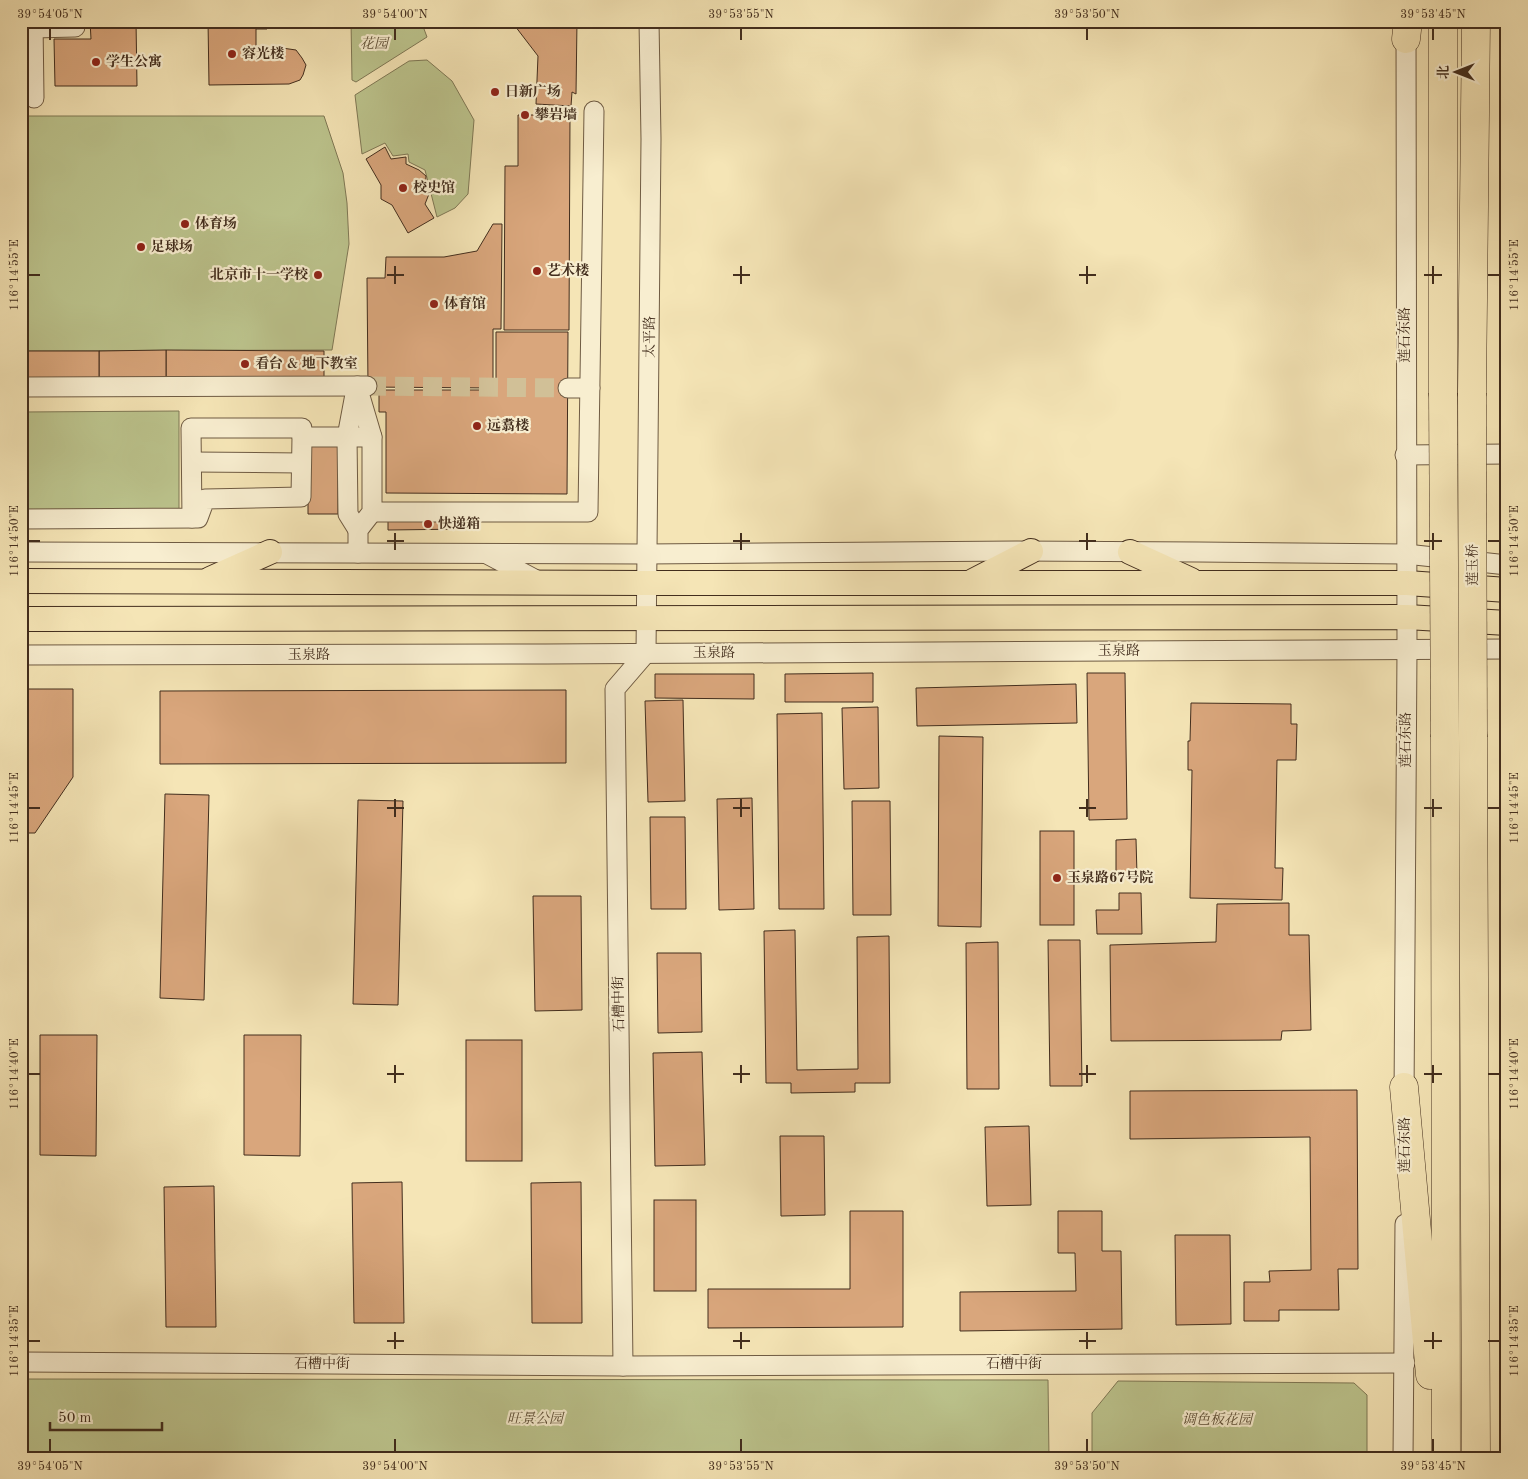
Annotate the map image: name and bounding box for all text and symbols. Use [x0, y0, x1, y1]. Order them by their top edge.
text: 39°54'05"N [17, 8, 83, 21]
text: 39°54'00"N [362, 8, 428, 21]
text: 39°53'55"N [708, 8, 774, 21]
text: 39°53'50"N [1054, 8, 1120, 21]
text: 39°53'45"N [1400, 8, 1466, 21]
park label: 花园 [360, 36, 390, 51]
place label: 容光楼 [242, 45, 284, 61]
marker: 容光楼 [226, 48, 238, 60]
north arrow [1430, 48, 1480, 98]
place label: 学生公寓 [106, 53, 162, 69]
marker: 学生公寓 [90, 56, 102, 68]
text: 北 [1436, 65, 1451, 79]
place label: 日新广场 [505, 84, 561, 99]
marker: 日新广场 [489, 86, 501, 98]
place label: 攀岩墙 [535, 107, 577, 122]
marker: 攀岩墙 [519, 109, 531, 121]
place label: 校史馆 [413, 179, 455, 195]
marker: 校史馆 [397, 182, 409, 194]
place label: 体育场 [195, 215, 237, 231]
marker: 体育场 [179, 218, 191, 230]
text: 116°14'55"E [8, 239, 21, 311]
place label: 足球场 [151, 239, 193, 254]
text: 116°14'55"E [1508, 239, 1521, 311]
marker: 足球场 [135, 241, 147, 253]
place label: 艺术楼 [547, 262, 589, 278]
marker: 艺术楼 [531, 265, 543, 277]
place label: 北京市十一学校 [210, 266, 308, 282]
marker: 北京市十一学校 [312, 269, 324, 281]
place label: 体育馆 [444, 295, 486, 311]
marker: 体育馆 [428, 298, 440, 310]
street label: 莲石东路 [1397, 307, 1412, 363]
street label: 太平路 [642, 316, 657, 358]
place label: 看台 & 地下教室 [255, 355, 358, 371]
marker: 看台 & 地下教室 [239, 358, 251, 370]
place label: 远翥楼 [487, 418, 529, 433]
marker: 远翥楼 [471, 420, 483, 432]
text: 116°14'50"E [8, 505, 21, 577]
text: 116°14'50"E [1508, 505, 1521, 577]
place label: 快递箱 [438, 516, 480, 531]
marker: 快递箱 [422, 518, 434, 530]
street label: 莲玉桥 [1465, 544, 1480, 586]
street label: 玉泉路 [1098, 643, 1140, 658]
street label: 玉泉路 [693, 645, 735, 660]
street label: 玉泉路 [288, 647, 330, 662]
street label: 莲石东路 [1398, 712, 1413, 768]
text: 116°14'45"E [8, 772, 21, 844]
text: 116°14'45"E [1508, 772, 1521, 844]
place label: 玉泉路67号院 [1067, 870, 1153, 885]
marker: 玉泉路67号院 [1051, 872, 1063, 884]
street label: 石槽中街 [611, 976, 626, 1032]
text: 116°14'40"E [9, 1038, 21, 1110]
text: 116°14'40"E [1509, 1038, 1521, 1110]
street label: 莲石东路 [1397, 1117, 1412, 1173]
text: 116°14'35"E [8, 1305, 21, 1377]
text: 116°14'35"E [1508, 1305, 1521, 1377]
street label: 石槽中街 [294, 1356, 350, 1371]
street label: 石槽中街 [986, 1356, 1042, 1371]
scale bar [50, 1399, 162, 1431]
text: 50 m [58, 1411, 92, 1426]
park label: 旺景公园 [507, 1411, 565, 1426]
park label: 调色板花园 [1182, 1412, 1254, 1427]
text: 39°54'05"N [17, 1460, 83, 1473]
text: 39°54'00"N [362, 1460, 428, 1473]
text: 39°53'55"N [708, 1460, 774, 1473]
text: 39°53'50"N [1054, 1460, 1120, 1473]
text: 39°53'45"N [1400, 1460, 1466, 1473]

